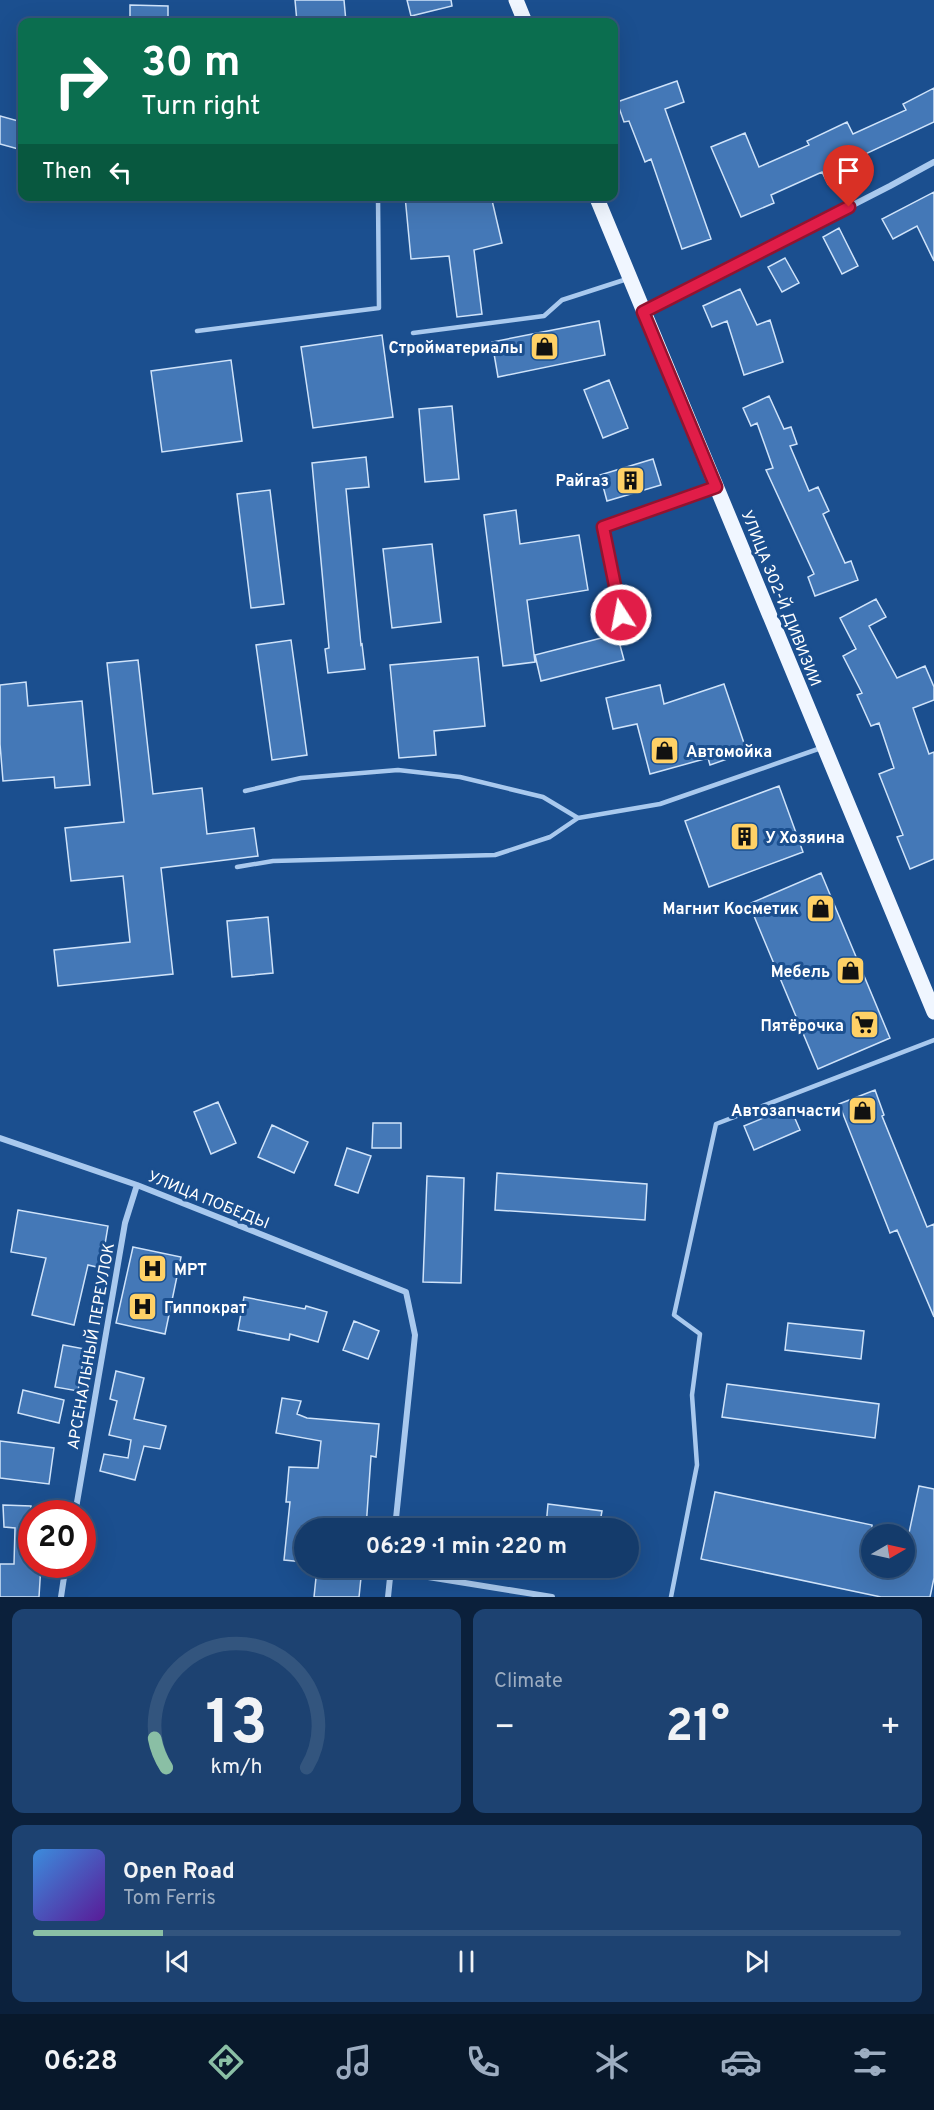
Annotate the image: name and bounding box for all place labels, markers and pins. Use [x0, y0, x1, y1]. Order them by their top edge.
pin [823, 145, 874, 207]
shop icon: Стройматериалы [528, 331, 560, 363]
place label: Стройматериалы [388, 339, 523, 359]
building icon: Райгаз [614, 464, 646, 496]
place label: Райгаз [556, 472, 609, 492]
shop icon: Автомойка [649, 735, 681, 767]
place label: Автомойка [686, 743, 772, 763]
building icon: У Хозяина [728, 821, 760, 853]
place label: У Хозяина [765, 829, 845, 849]
shop icon: Магнит Косметик [804, 892, 836, 924]
place label: Магнит Косметик [663, 900, 799, 920]
shop icon: Мебель [835, 955, 867, 987]
place label: Мебель [771, 963, 830, 983]
supermarket icon: Пятёрочка [849, 1009, 881, 1041]
place label: Пятёрочка [760, 1017, 844, 1037]
shop icon: Автозапчасти [846, 1094, 878, 1126]
place label: Автозапчасти [731, 1102, 841, 1122]
hospital icon: МРТ [137, 1253, 169, 1285]
place label: МРТ [174, 1261, 207, 1281]
hospital icon: Гиппократ [127, 1291, 159, 1323]
place label: Гиппократ [164, 1299, 247, 1319]

